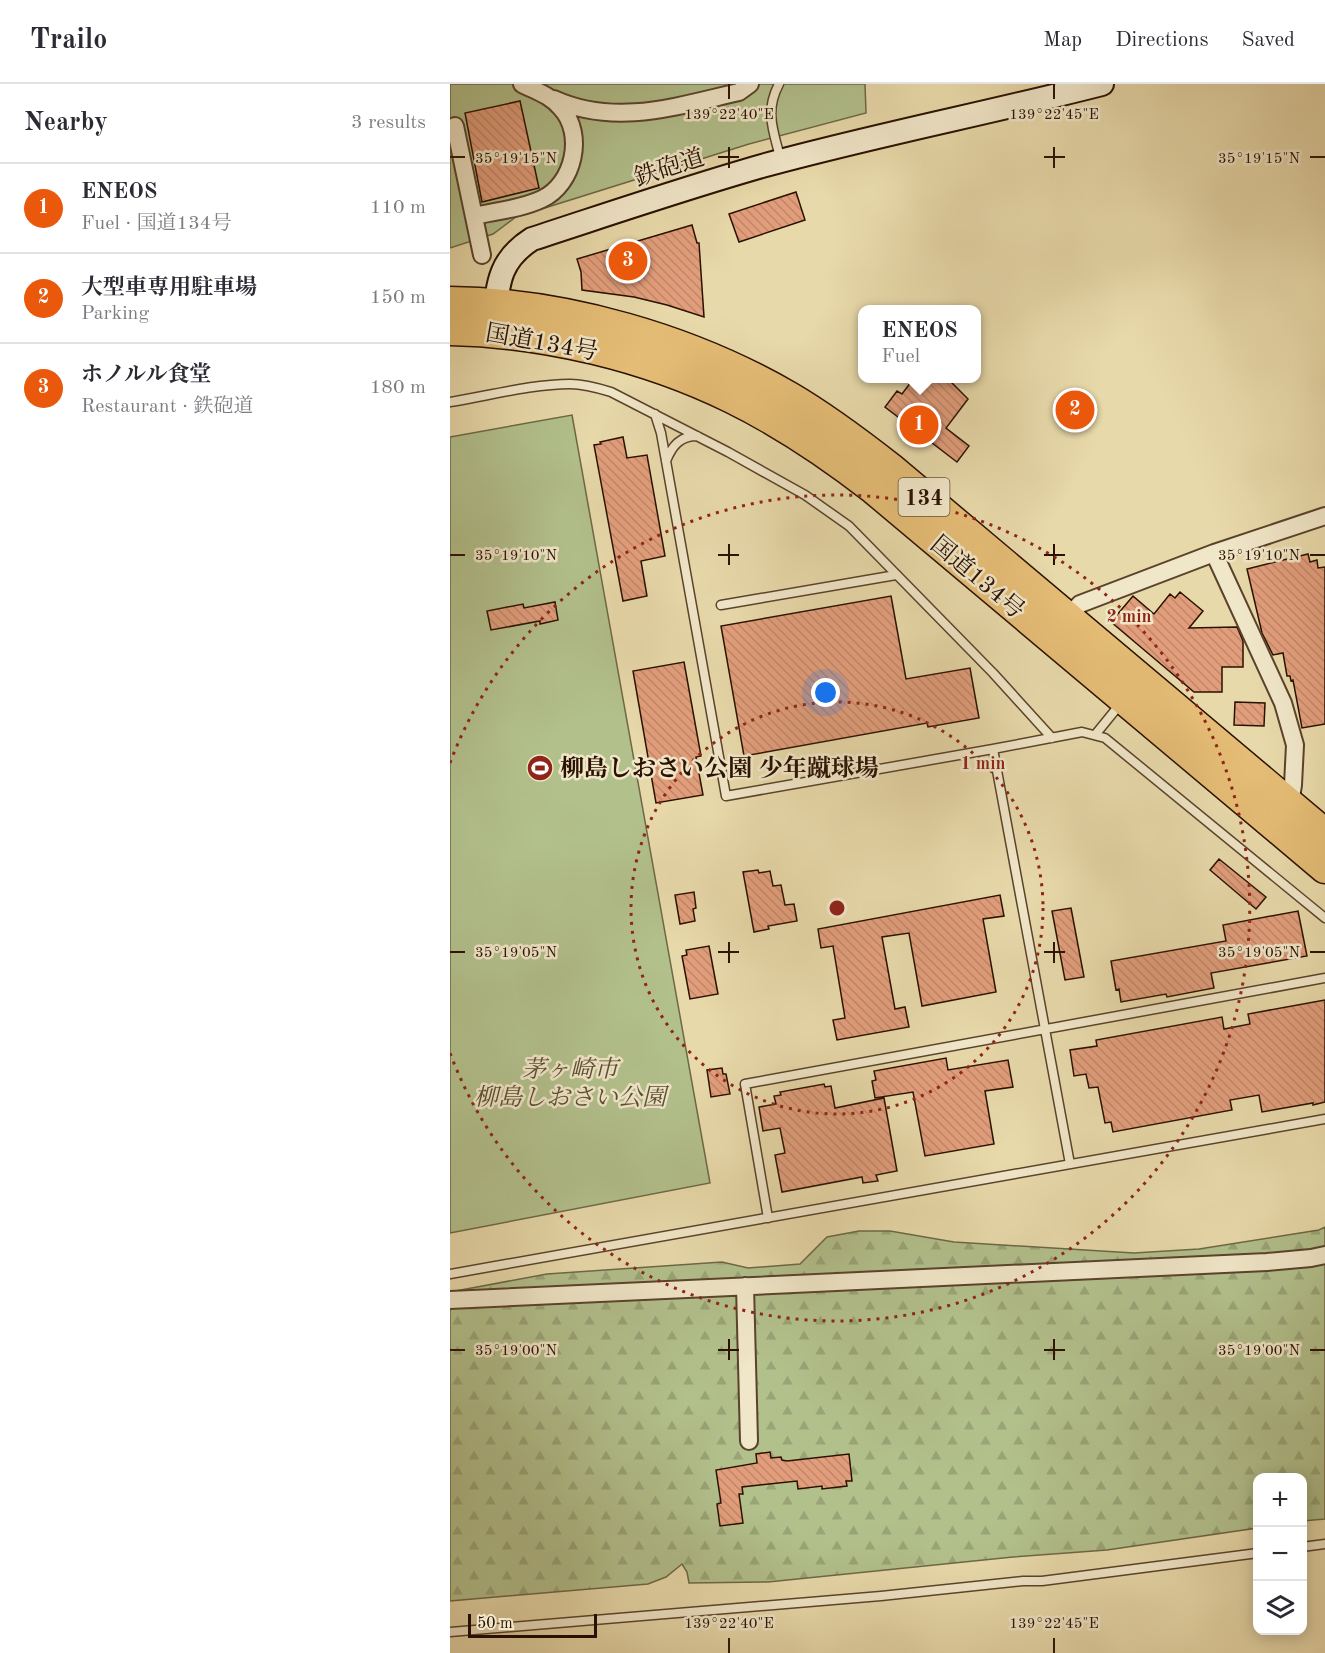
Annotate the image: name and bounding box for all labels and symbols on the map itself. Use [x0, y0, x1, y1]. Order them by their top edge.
text: 139°22'40"E [684, 108, 774, 123]
text: 139°22'45"E [1009, 108, 1099, 123]
street label: 鉄砲道 [631, 144, 708, 191]
text: 35°19'15"N [475, 152, 557, 167]
text: 35°19'15"N [1218, 152, 1300, 167]
pin: 3 [608, 238, 648, 284]
street label: 国道134号 [484, 319, 600, 366]
pin: 2 [1056, 388, 1094, 432]
pin: 1 [900, 402, 938, 448]
road number: 134 [898, 478, 950, 516]
street label: 国道134号 [925, 530, 1030, 624]
text: 35°19'10"N [475, 549, 557, 564]
text: 35°19'10"N [1218, 549, 1300, 564]
text: 2 min [1106, 608, 1152, 626]
your location [811, 678, 840, 707]
sports icon: 柳島しおさい公園 少年蹴球場 [525, 753, 555, 783]
place label: 柳島しおさい公園 少年蹴球場 [560, 755, 879, 782]
text: 1 min [960, 755, 1006, 773]
centre of rings [827, 898, 847, 918]
text: 35°19'05"N [475, 946, 557, 961]
text: 35°19'05"N [1218, 946, 1300, 961]
park label: 茅ヶ崎市 柳島しおさい公園 [474, 1056, 670, 1111]
text: 35°19'00"N [475, 1344, 557, 1359]
text: 35°19'00"N [1218, 1344, 1300, 1359]
scale bar [468, 1611, 597, 1638]
text: 139°22'40"E [684, 1617, 774, 1632]
text: 139°22'45"E [1009, 1617, 1099, 1632]

